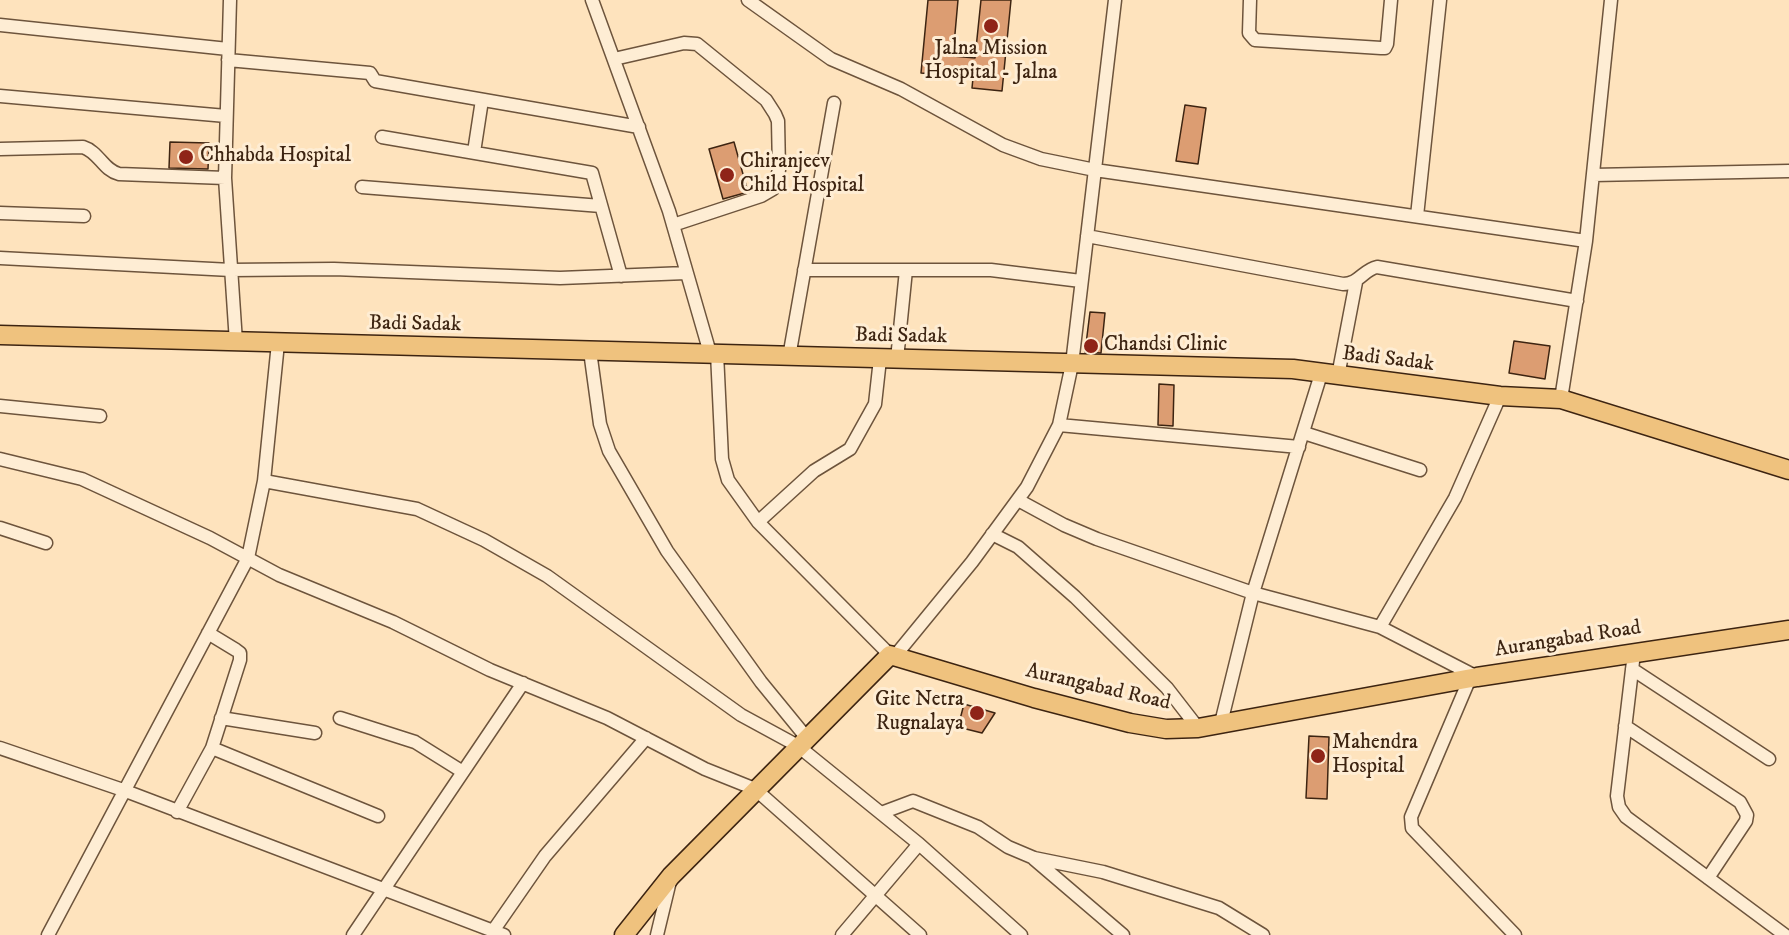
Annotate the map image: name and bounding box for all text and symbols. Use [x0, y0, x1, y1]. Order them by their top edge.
marker: Jalna Mission Hospital - Jalna [982, 17, 1000, 35]
place label: Jalna Mission Hospital - Jalna [925, 37, 1057, 87]
place label: Chhabda Hospital [200, 144, 351, 170]
marker: Chhabda Hospital [177, 148, 195, 166]
place label: Chiranjeev Child Hospital [740, 150, 864, 200]
marker: Chiranjeev Child Hospital [718, 166, 736, 184]
street label: Badi Sadak [369, 312, 461, 338]
street label: Badi Sadak [855, 324, 947, 350]
place label: Chandsi Clinic [1104, 333, 1227, 359]
marker: Chandsi Clinic [1082, 337, 1100, 355]
street label: Badi Sadak [1341, 342, 1435, 378]
street label: Aurangabad Road [1493, 616, 1643, 664]
street label: Aurangabad Road [1023, 659, 1173, 717]
place label: Gite Netra Rugnalaya [875, 688, 964, 738]
marker: Gite Netra Rugnalaya [968, 704, 986, 722]
place label: Mahendra Hospital [1332, 731, 1418, 781]
marker: Mahendra Hospital [1309, 747, 1327, 765]

